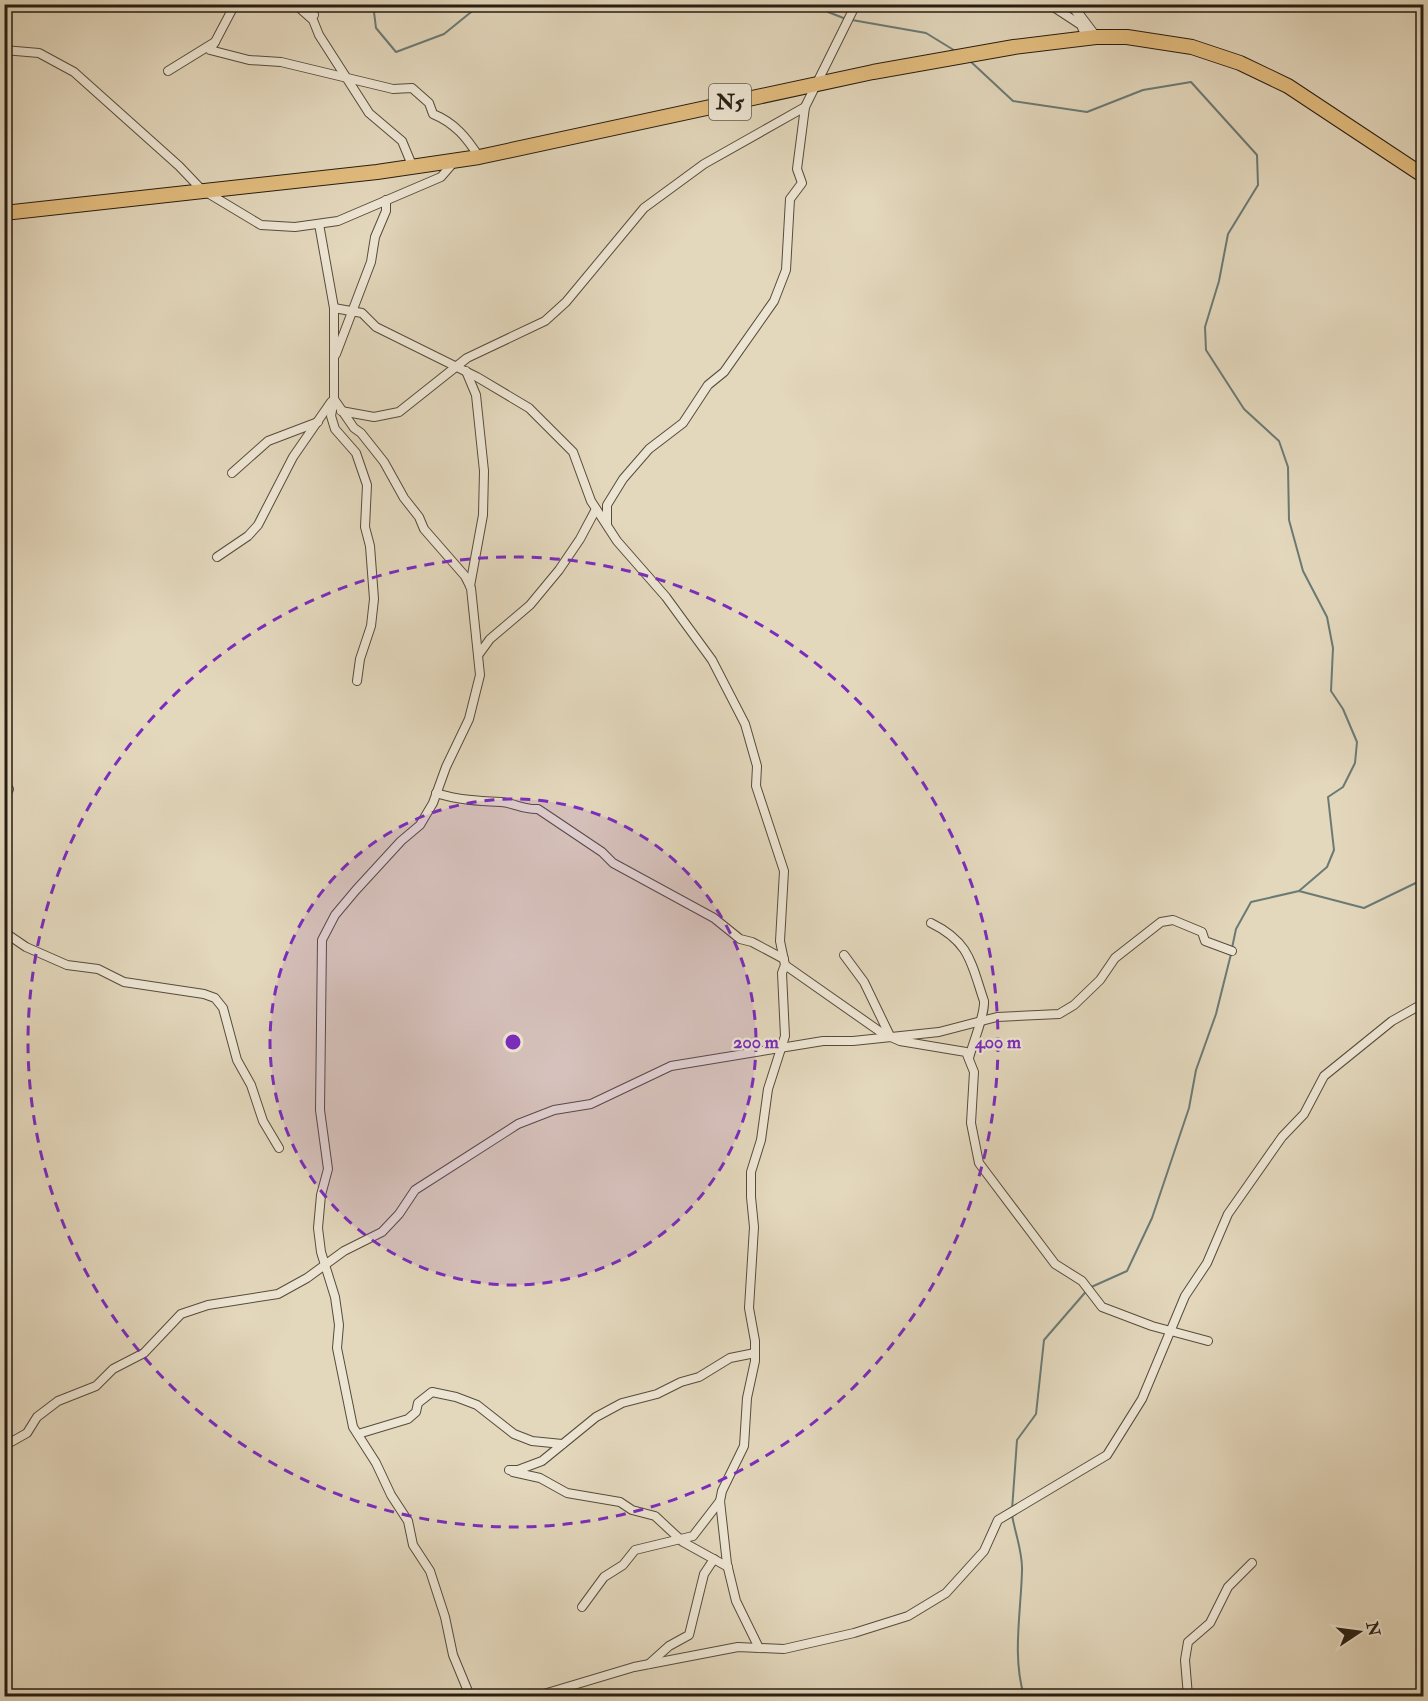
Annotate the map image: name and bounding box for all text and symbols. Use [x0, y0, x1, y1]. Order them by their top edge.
road number: N5 [709, 84, 751, 120]
text: 200 m [733, 1031, 780, 1054]
text: 400 m [974, 1031, 1022, 1054]
centre of rings [503, 1032, 523, 1052]
north arrow [1329, 1602, 1389, 1662]
text: N [1361, 1619, 1384, 1639]

